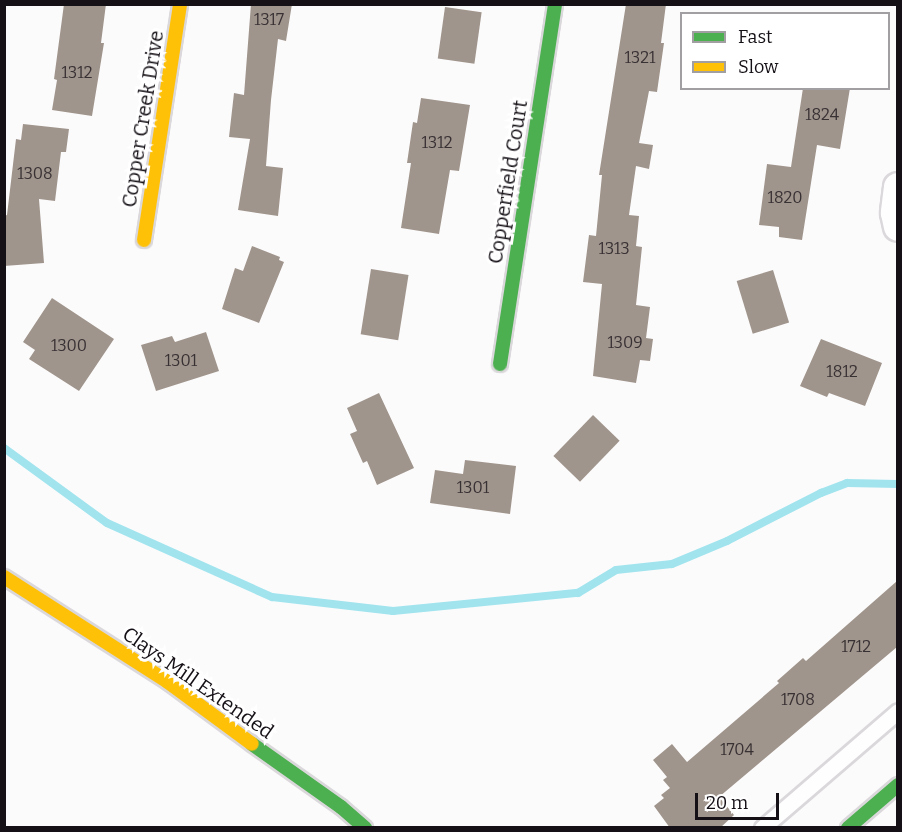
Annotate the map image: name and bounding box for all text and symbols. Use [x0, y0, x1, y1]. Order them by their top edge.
house number: 1317 [254, 10, 284, 30]
legend [680, 12, 890, 90]
text: Fast [738, 26, 773, 48]
street label: Copper Creek Drive [117, 29, 169, 209]
house number: 1321 [625, 48, 655, 68]
text: Slow [738, 56, 778, 78]
house number: 1312 [62, 63, 92, 83]
street label: Copperfield Court [483, 99, 533, 265]
house number: 1824 [805, 105, 839, 125]
house number: 1312 [422, 133, 452, 153]
house number: 1308 [17, 164, 53, 184]
house number: 1820 [767, 188, 803, 208]
house number: 1313 [598, 239, 630, 259]
house number: 1309 [607, 333, 643, 353]
house number: 1300 [51, 336, 87, 356]
house number: 1301 [165, 351, 197, 371]
house number: 1812 [826, 362, 858, 382]
house number: 1301 [457, 478, 489, 498]
street label: Clays Mill Extended [118, 622, 278, 744]
house number: 1712 [841, 637, 871, 657]
house number: 1708 [781, 690, 815, 710]
house number: 1704 [720, 740, 754, 760]
scale bar [698, 781, 782, 819]
text: 20 m [706, 792, 748, 814]

